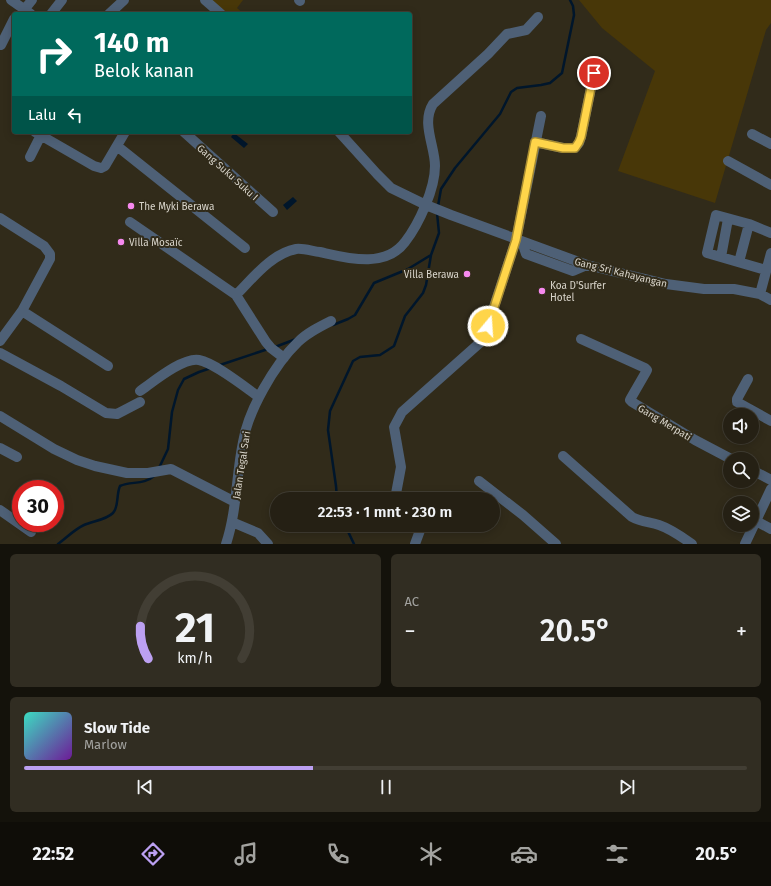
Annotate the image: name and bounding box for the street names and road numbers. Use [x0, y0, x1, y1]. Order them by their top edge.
street label: Gang Suku Suku I [194, 142, 260, 203]
street label: Gang Sri Kahayangan [573, 256, 668, 290]
street label: Gang Merpati [636, 402, 694, 444]
street label: Jalan Tegal Sari [231, 430, 253, 500]

